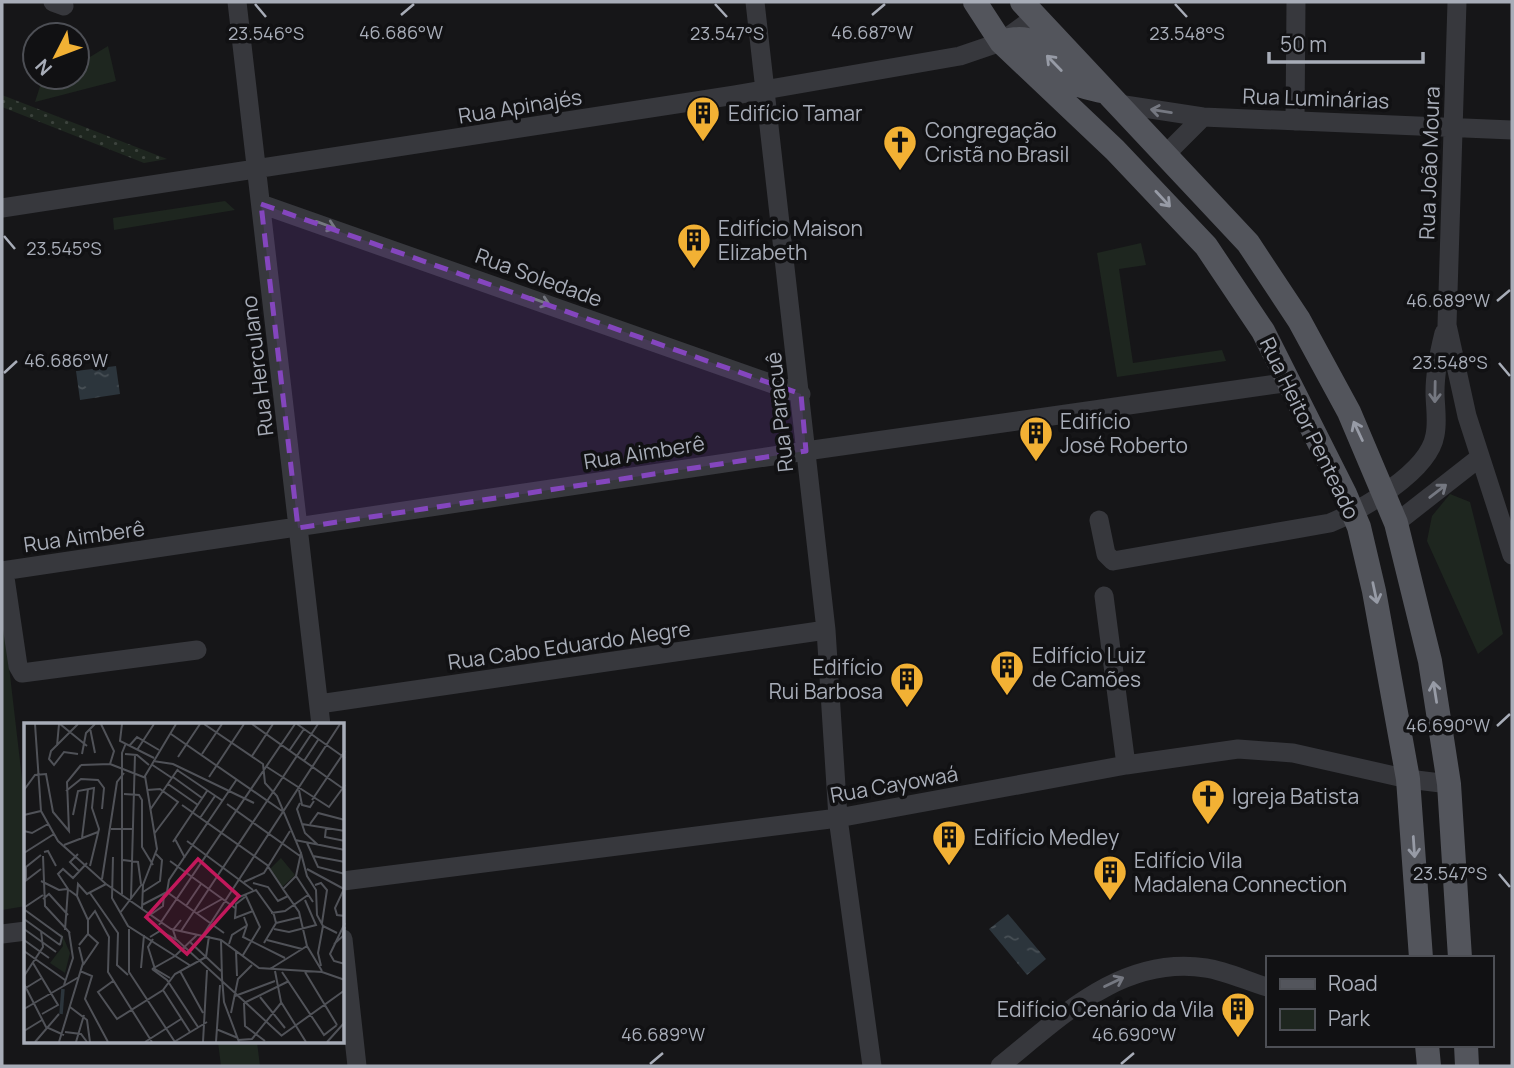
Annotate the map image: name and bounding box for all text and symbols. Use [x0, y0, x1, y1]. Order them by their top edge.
text: 46.686°W [359, 20, 443, 44]
text: 46.687°W [831, 20, 913, 44]
north arrow [21, 21, 91, 91]
text: 23.546°S [228, 21, 304, 45]
text: 23.547°S [690, 21, 764, 45]
text: 23.548°S [1149, 21, 1225, 45]
scale bar [1269, 21, 1423, 65]
text: 50 m [1280, 30, 1327, 58]
text: N [29, 54, 58, 81]
one-way arrow [1045, 54, 1062, 71]
street label: Rua Luminárias [1242, 81, 1390, 115]
street label: Rua Apinajés [456, 82, 584, 130]
street label: Rua João Moura [1412, 86, 1446, 240]
building icon: Edifício Tamar [684, 94, 722, 143]
place label: Edifício Tamar [728, 99, 863, 127]
one-way arrow [1150, 104, 1173, 117]
place label: Congregação Cristã no Brasil [925, 116, 1069, 168]
church icon: Congregação Cristã no Brasil [881, 123, 919, 172]
one-way arrow [1154, 190, 1171, 207]
place label: Edifício Maison Elizabeth [718, 214, 863, 266]
one-way arrow [315, 220, 337, 232]
building icon: Edifício Maison Elizabeth [675, 221, 713, 270]
text: 23.545°S [26, 236, 102, 260]
street label: Rua Soledade [472, 241, 606, 313]
text: 46.689°W [1406, 288, 1490, 312]
street label: Rua Herculano [235, 294, 279, 438]
one-way arrow [529, 296, 551, 309]
street label: Rua Heitor Penteado [1254, 332, 1366, 524]
text: 46.686°W [24, 348, 108, 372]
text: 23.548°S [1412, 350, 1488, 374]
street label: Rua Paracuê [759, 351, 799, 473]
one-way arrow [1429, 380, 1442, 403]
place label: Edifício José Roberto [1060, 407, 1188, 459]
building icon: Edifício José Roberto [1017, 414, 1055, 463]
one-way arrow [1351, 421, 1364, 442]
street label: Rua Aimberê [581, 429, 707, 475]
one-way arrow [1428, 483, 1446, 498]
street label: Rua Aimberê [22, 514, 146, 558]
one-way arrow [1368, 581, 1382, 604]
street label: Rua Cabo Eduardo Alegre [446, 614, 692, 676]
place label: Edifício Luiz de Camões [1032, 641, 1146, 693]
building icon: Edifício Luiz de Camões [988, 648, 1026, 697]
place label: Edifício Rui Barbosa [769, 653, 883, 705]
building icon: Edifício Rui Barbosa [888, 660, 926, 709]
one-way arrow [1428, 681, 1441, 704]
text: 46.690°W [1406, 713, 1490, 737]
inset map [24, 723, 345, 1044]
street label: Rua Cayowaá [828, 759, 960, 809]
church icon: Igreja Batista [1189, 777, 1227, 826]
place label: Igreja Batista [1232, 782, 1359, 810]
building icon: Edifício Medley [930, 818, 968, 867]
place label: Edifício Medley [974, 823, 1119, 851]
one-way arrow [1408, 835, 1421, 858]
place label: Edifício Vila Madalena Connection [1134, 846, 1347, 898]
building icon: Edifício Vila Madalena Connection [1091, 853, 1129, 902]
text: 23.547°S [1413, 861, 1487, 885]
legend [1266, 956, 1493, 1047]
text: Road [1328, 969, 1378, 997]
one-way arrow [1103, 975, 1124, 989]
building icon: Edifício Cenário da Vila [1219, 990, 1257, 1039]
place label: Edifício Cenário da Vila [997, 995, 1214, 1023]
text: Park [1328, 1004, 1370, 1032]
text: 46.689°W [621, 1022, 705, 1046]
text: 46.690°W [1092, 1022, 1176, 1046]

